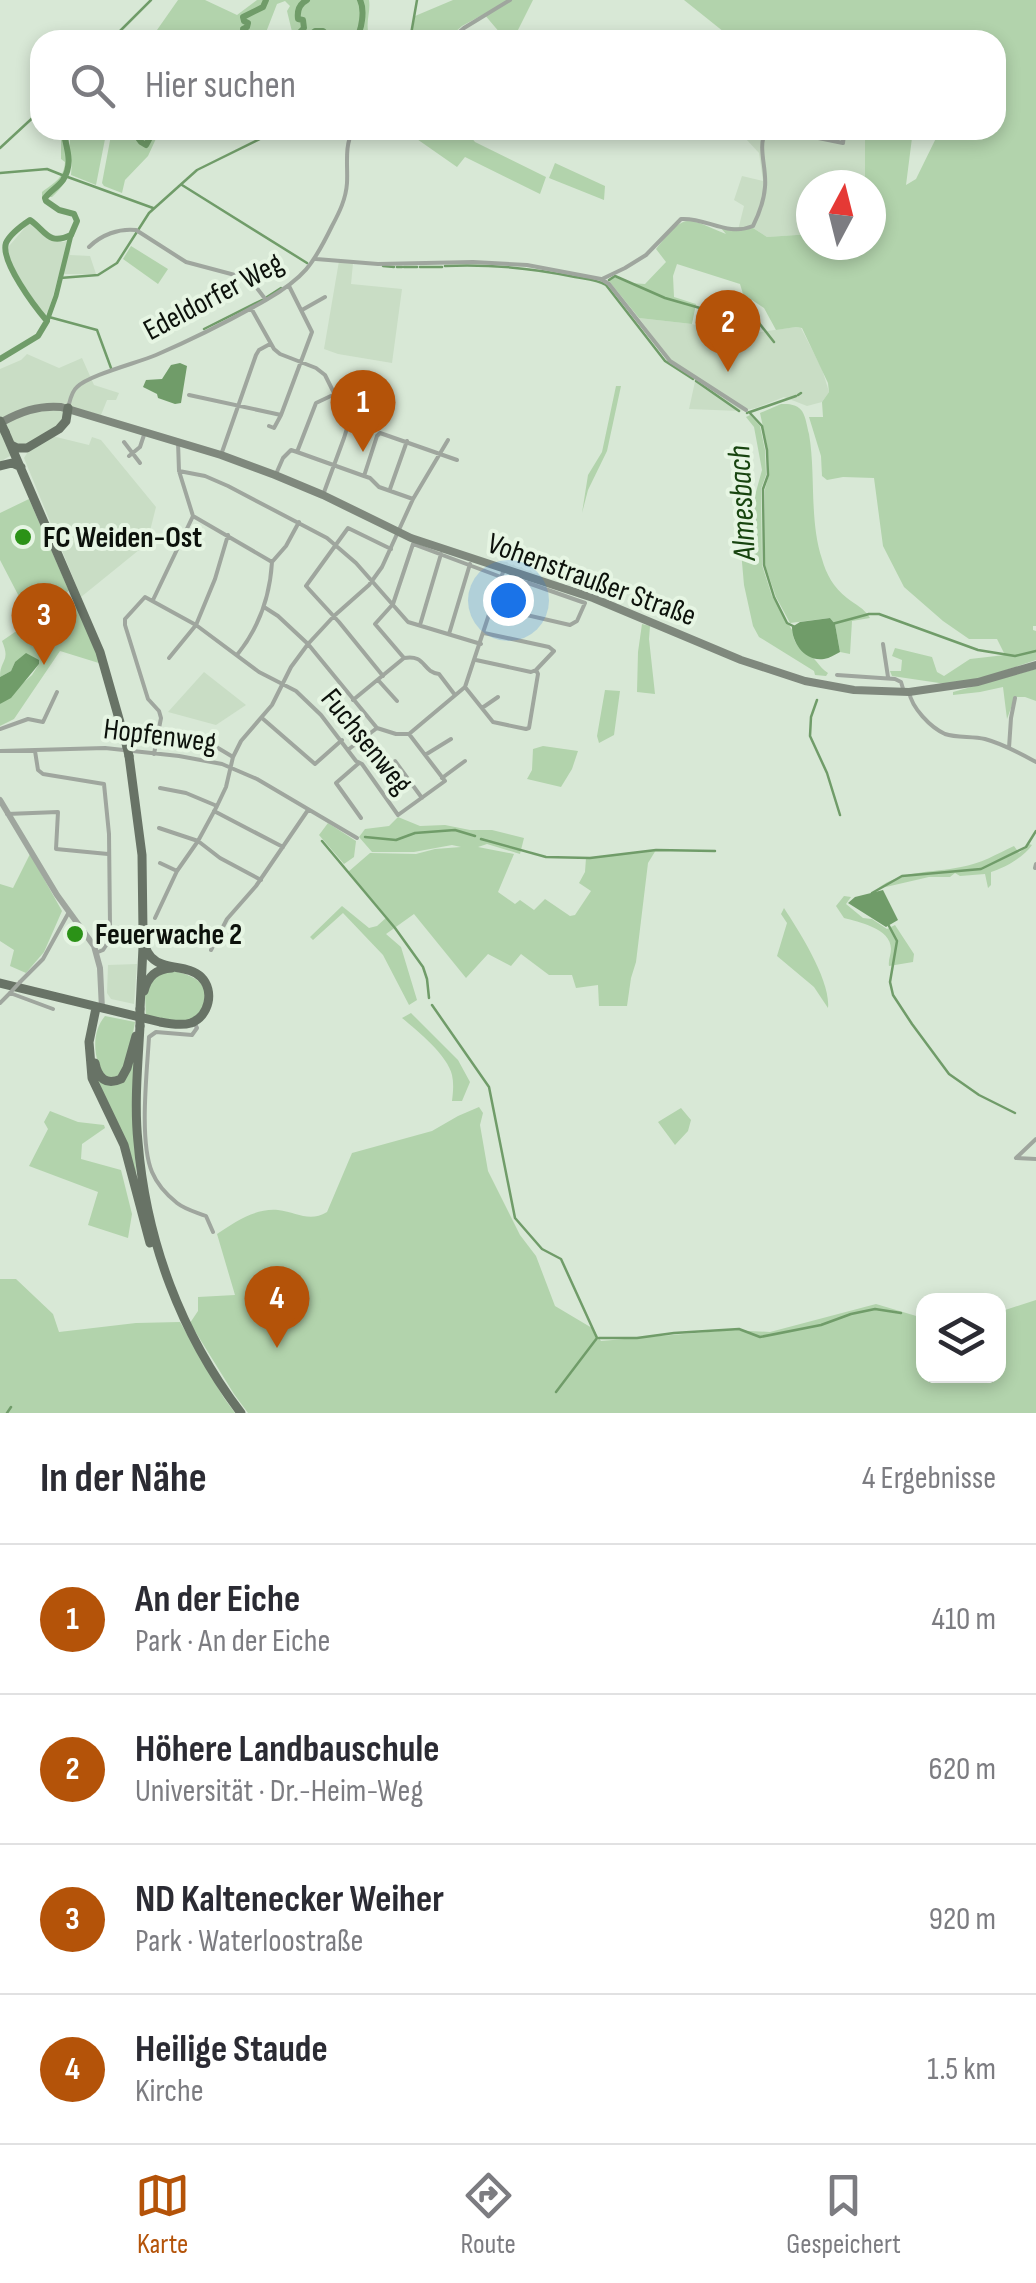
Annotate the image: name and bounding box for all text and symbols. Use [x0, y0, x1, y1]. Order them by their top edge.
search box [30, 30, 1006, 140]
icon: search [65, 58, 120, 113]
text: Hier suchen [145, 63, 296, 108]
north arrow [796, 170, 886, 260]
street label: Edeldorfer Weg [138, 245, 289, 349]
pin: 2 [696, 290, 760, 372]
pin: 1 [330, 370, 396, 452]
water label: Almesbach [720, 444, 765, 564]
place label: FC Weiden-Ost [43, 520, 202, 556]
marker: FC Weiden-Ost [12, 526, 34, 548]
street label: Vohenstraußer Straße [482, 526, 701, 634]
your location [483, 575, 534, 626]
pin: 3 [12, 582, 76, 665]
street label: Fuchsenweg [313, 682, 420, 802]
street label: Hopfenweg [101, 711, 219, 761]
place label: Feuerwache 2 [95, 917, 242, 953]
marker: Feuerwache 2 [64, 923, 86, 945]
pin: 4 [244, 1266, 310, 1348]
map controls [916, 1293, 1006, 1383]
button: layers [916, 1293, 1006, 1383]
text: In der Nähe [40, 1453, 207, 1504]
text: 4 Ergebnisse [862, 1459, 996, 1498]
text: An der Eiche [135, 1577, 300, 1622]
text: 1 [66, 1600, 79, 1639]
text: 410 m [931, 1600, 996, 1639]
text: Park · An der Eiche [135, 1622, 330, 1661]
text: Höhere Landbauschule [135, 1727, 439, 1772]
text: 2 [65, 1750, 80, 1789]
text: 620 m [929, 1750, 996, 1789]
text: Universität · Dr.-Heim-Weg [135, 1772, 423, 1811]
text: ND Kaltenecker Weiher [135, 1877, 444, 1922]
text: 3 [65, 1900, 80, 1939]
text: 920 m [929, 1900, 996, 1939]
text: Park · Waterloostraße [135, 1922, 363, 1961]
text: Heilige Staude [135, 2027, 328, 2072]
text: 4 [65, 2050, 80, 2089]
text: 1.5 km [927, 2050, 996, 2089]
text: Kirche [135, 2072, 204, 2111]
tab: Karte [135, 2168, 190, 2261]
tab: Route [460, 2168, 516, 2261]
tab: Gespeichert [786, 2168, 901, 2261]

